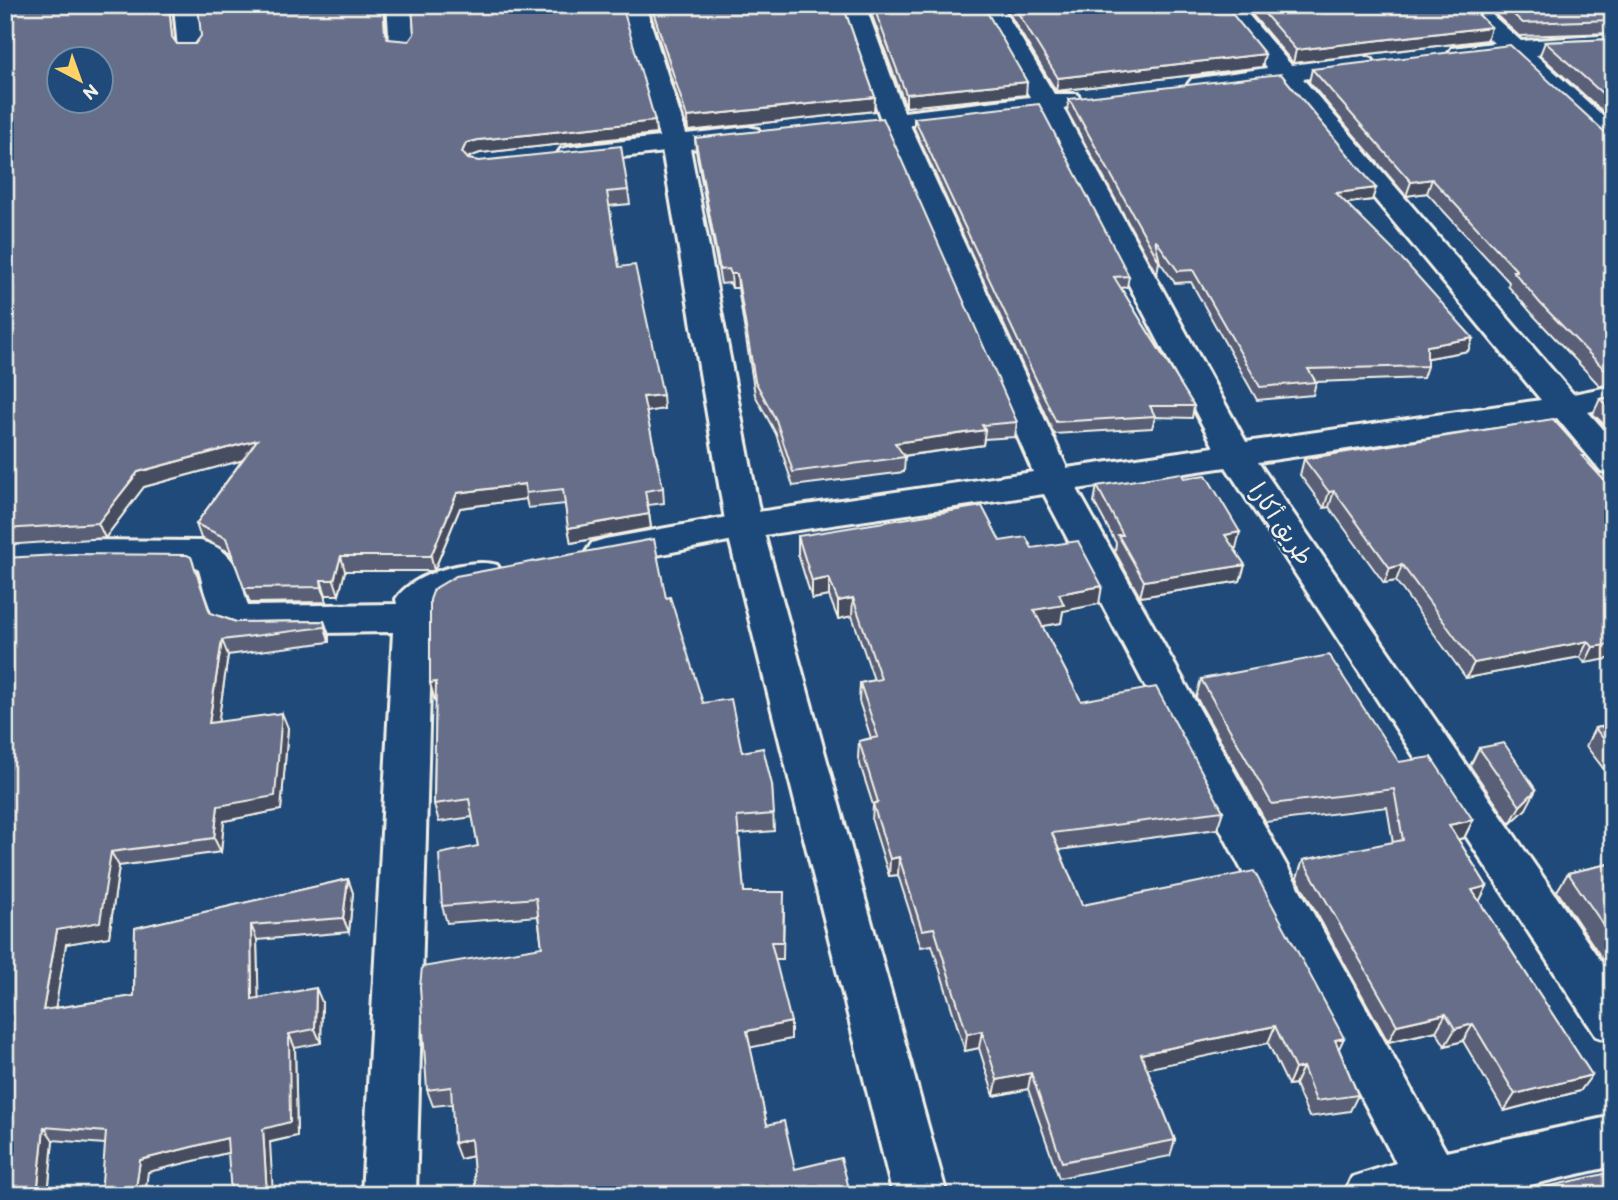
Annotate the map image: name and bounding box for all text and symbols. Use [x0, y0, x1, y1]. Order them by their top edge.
north arrow [46, 46, 116, 116]
text: N [78, 80, 103, 105]
street label: طريق أكارا [1243, 477, 1320, 571]

